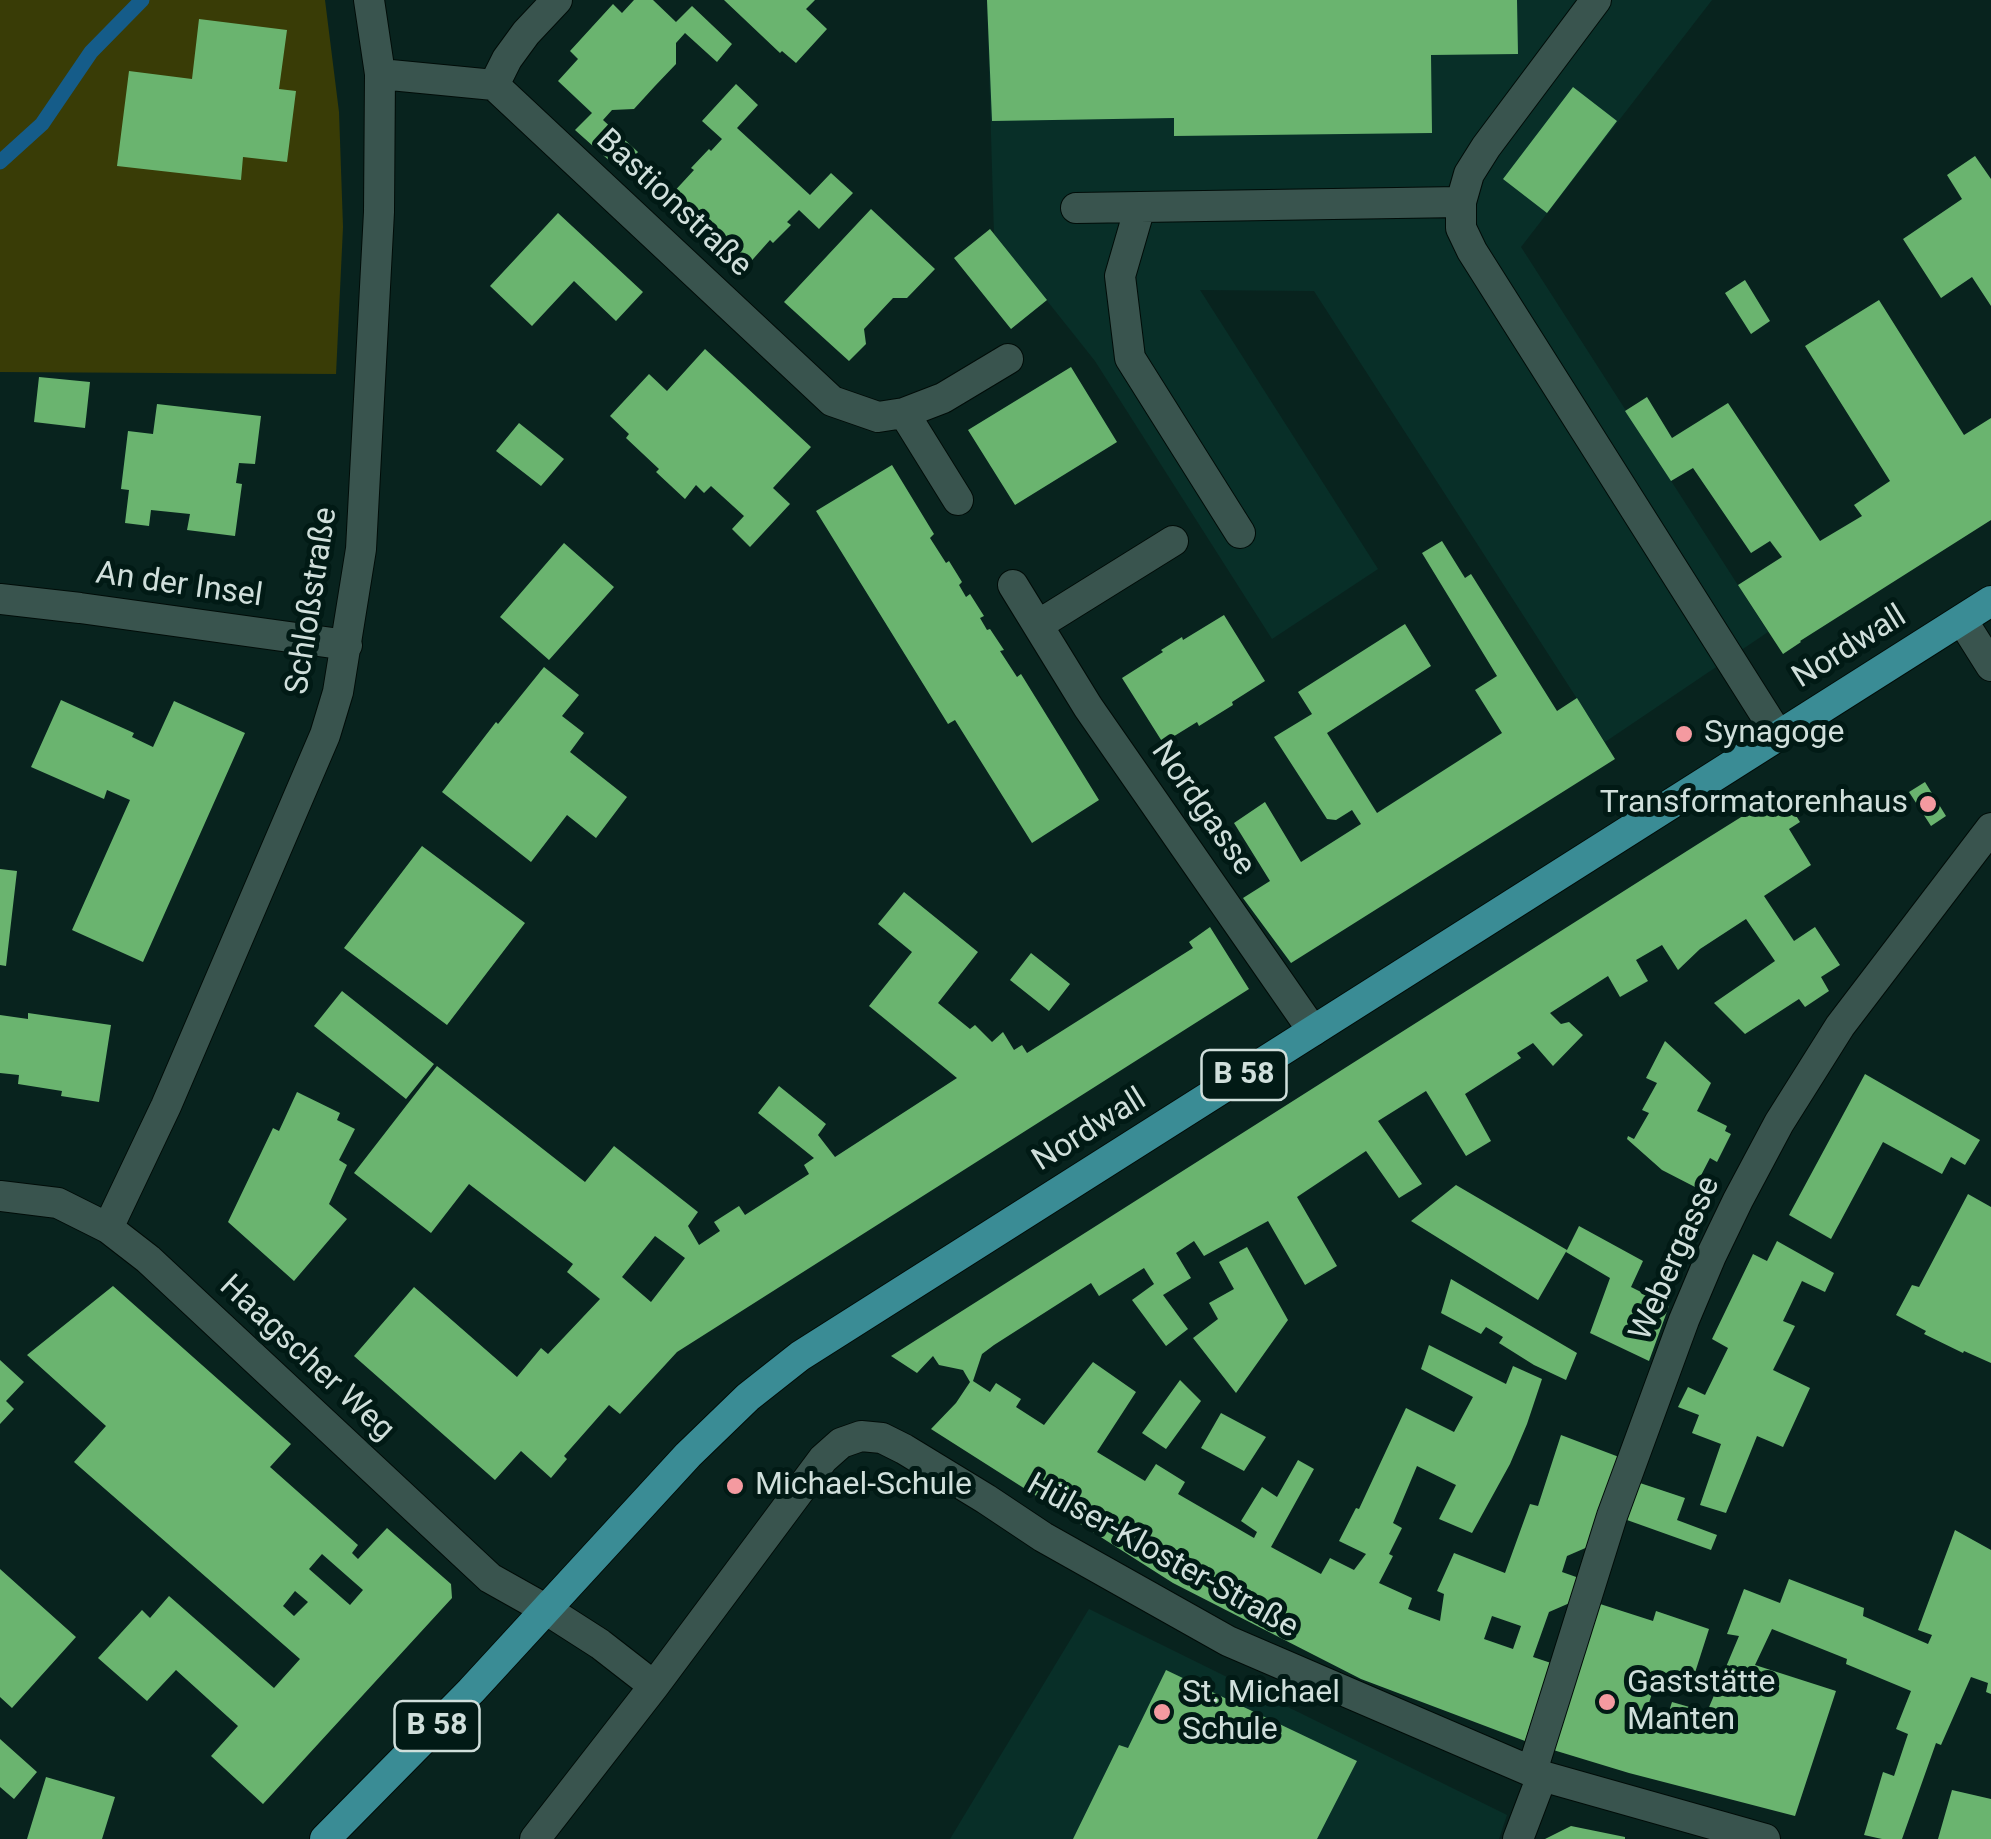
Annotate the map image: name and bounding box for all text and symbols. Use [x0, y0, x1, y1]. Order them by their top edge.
street label: Bastionstraße [587, 122, 759, 286]
street label: Schloßstraße [279, 505, 347, 697]
street label: An der Insel [93, 555, 265, 617]
street label: Nordwall [1786, 598, 1914, 698]
place label: Synagoge [1704, 715, 1844, 753]
marker: Synagoge [1673, 723, 1695, 745]
street label: Nordgasse [1142, 734, 1262, 884]
place label: Transformatorenhaus [1600, 785, 1908, 823]
marker: Transformatorenhaus [1917, 793, 1939, 815]
road number: B 58 [1202, 1050, 1286, 1100]
street label: Nordwall [1026, 1081, 1154, 1181]
street label: Webergasse [1623, 1171, 1729, 1347]
street label: Haagscher Weg [211, 1268, 401, 1450]
street label: Hülser-Kloster-Straße [1020, 1466, 1304, 1648]
place label: Michael-Schule [755, 1467, 972, 1505]
marker: Michael-Schule [724, 1475, 746, 1497]
place label: Gaststätte Manten [1627, 1665, 1775, 1740]
place label: St. Michael Schule [1182, 1675, 1340, 1750]
marker: Gaststätte Manten [1596, 1691, 1618, 1713]
road number: B 58 [394, 1701, 480, 1751]
marker: St. Michael Schule [1151, 1701, 1173, 1723]

